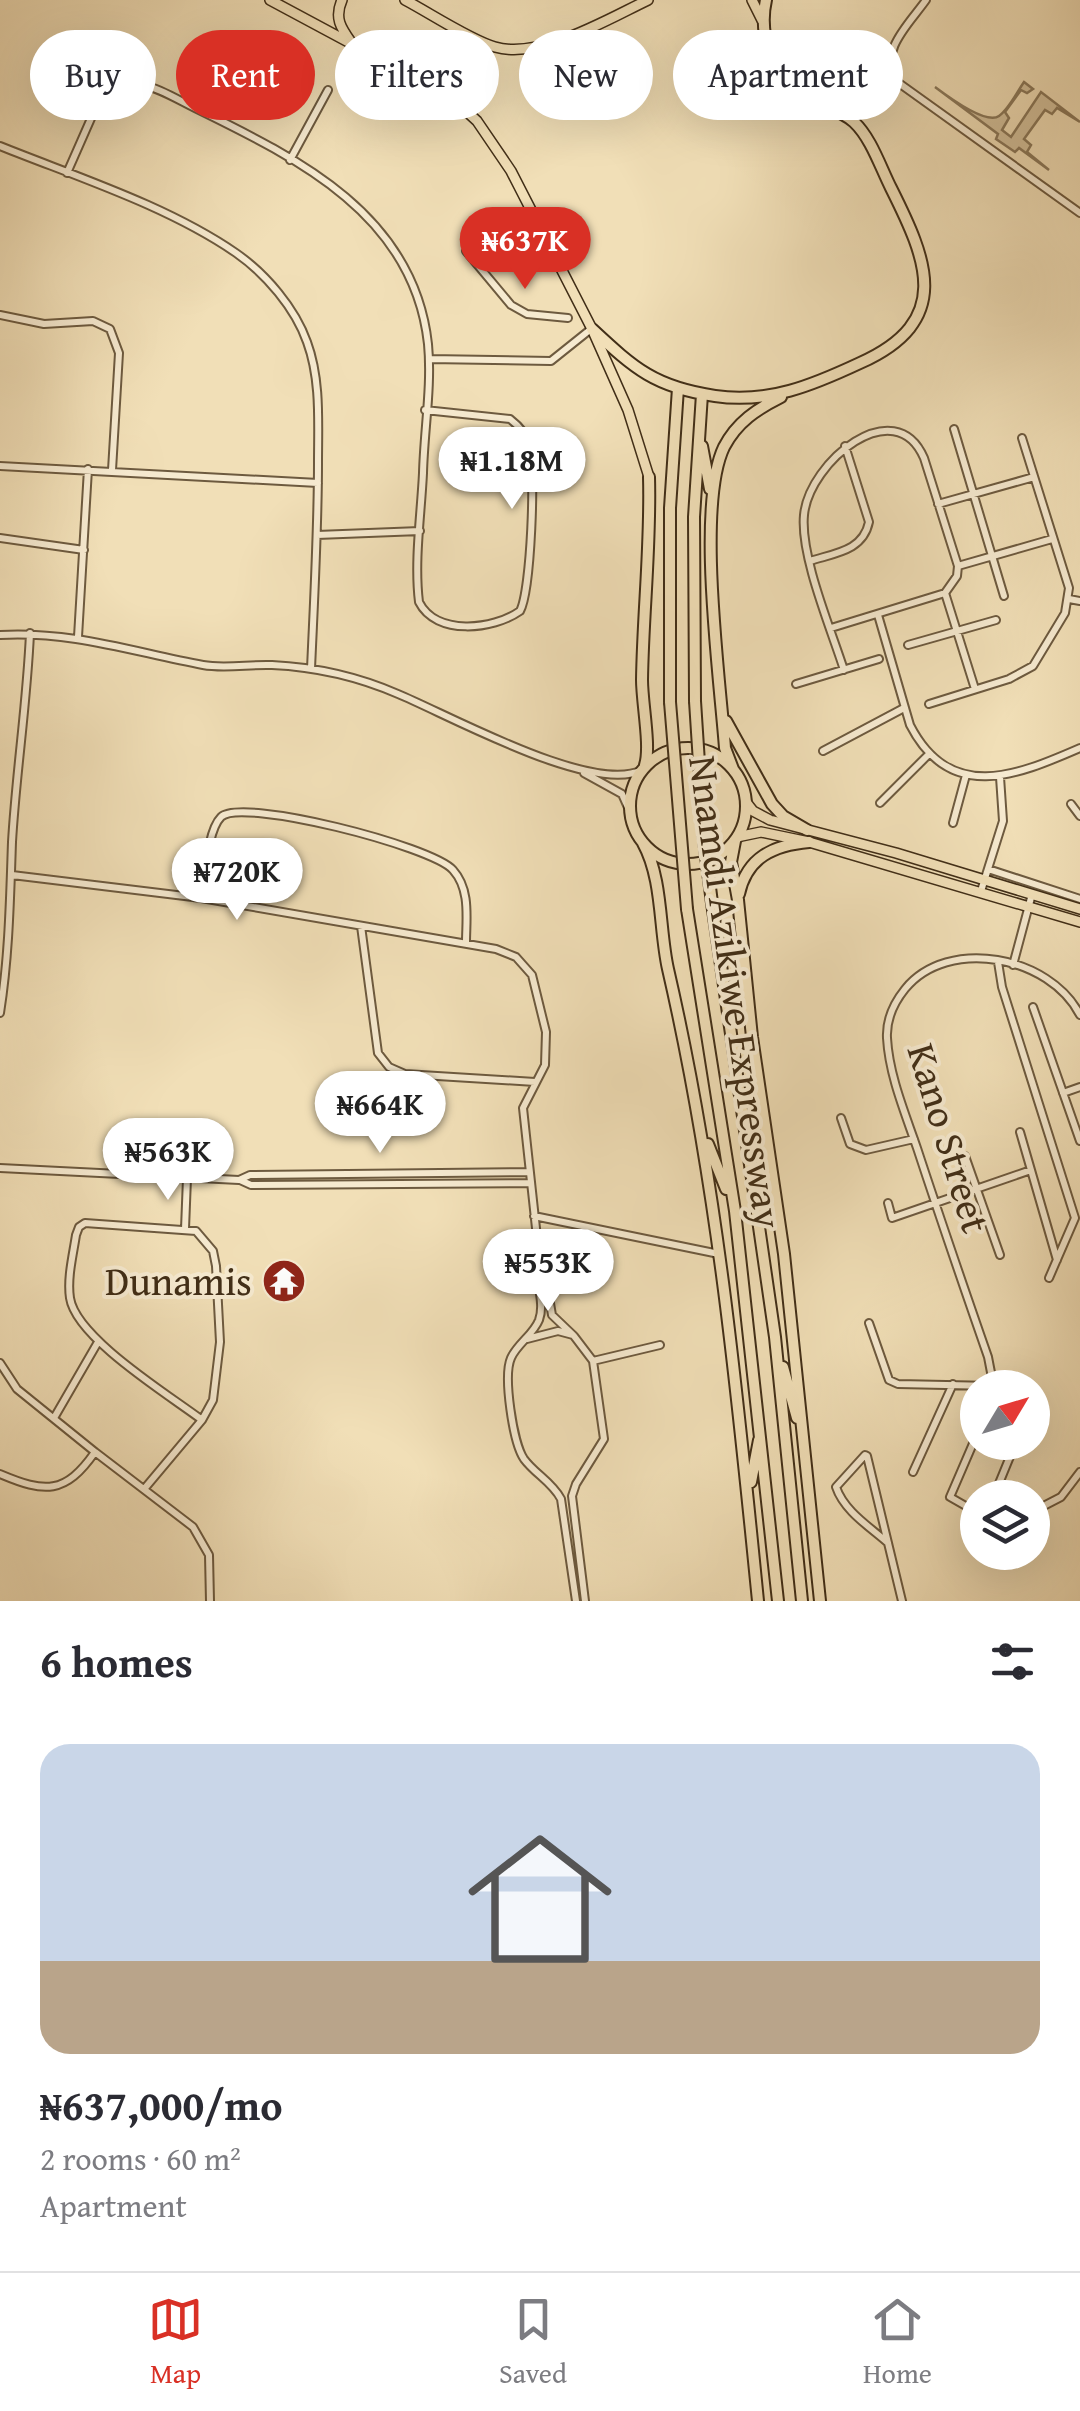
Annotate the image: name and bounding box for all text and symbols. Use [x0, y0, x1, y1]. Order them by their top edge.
chip: Buy [30, 30, 156, 120]
chip: Rent [176, 30, 315, 120]
chip: Filters [335, 30, 499, 120]
chip: New [519, 30, 653, 120]
chip: Apartment [673, 30, 903, 120]
pin: ₦637K [455, 207, 595, 292]
text: ₦637K [482, 216, 568, 263]
pin: ₦1.18M [431, 427, 593, 512]
text: ₦1.18M [461, 436, 563, 483]
street label: Nnamdi Azikiwe Expressway [674, 752, 799, 1232]
pin: ₦720K [167, 838, 307, 923]
text: ₦720K [194, 847, 280, 894]
street label: Kano Street [893, 1036, 1006, 1240]
pin: ₦664K [310, 1071, 450, 1156]
text: ₦664K [337, 1080, 423, 1127]
pin: ₦563K [98, 1118, 238, 1203]
text: ₦563K [125, 1127, 211, 1174]
pin: ₦553K [478, 1229, 618, 1314]
text: ₦553K [505, 1238, 591, 1285]
place label: Dunamis [105, 1251, 252, 1310]
temple icon: Dunamis [261, 1258, 307, 1304]
north arrow [960, 1370, 1050, 1460]
map controls [960, 1370, 1050, 1570]
button: layers [960, 1480, 1050, 1570]
text: 6 homes [40, 1631, 193, 1692]
icon: filters [985, 1634, 1040, 1689]
icon: home [450, 1809, 630, 1989]
text: ₦637,000/mo [40, 2074, 283, 2135]
text: 2 rooms · 60 m² [40, 2135, 241, 2182]
text: Apartment [40, 2182, 187, 2229]
tab: Map [148, 2292, 203, 2393]
tab: Saved [499, 2292, 567, 2393]
tab: Home [863, 2292, 932, 2393]

